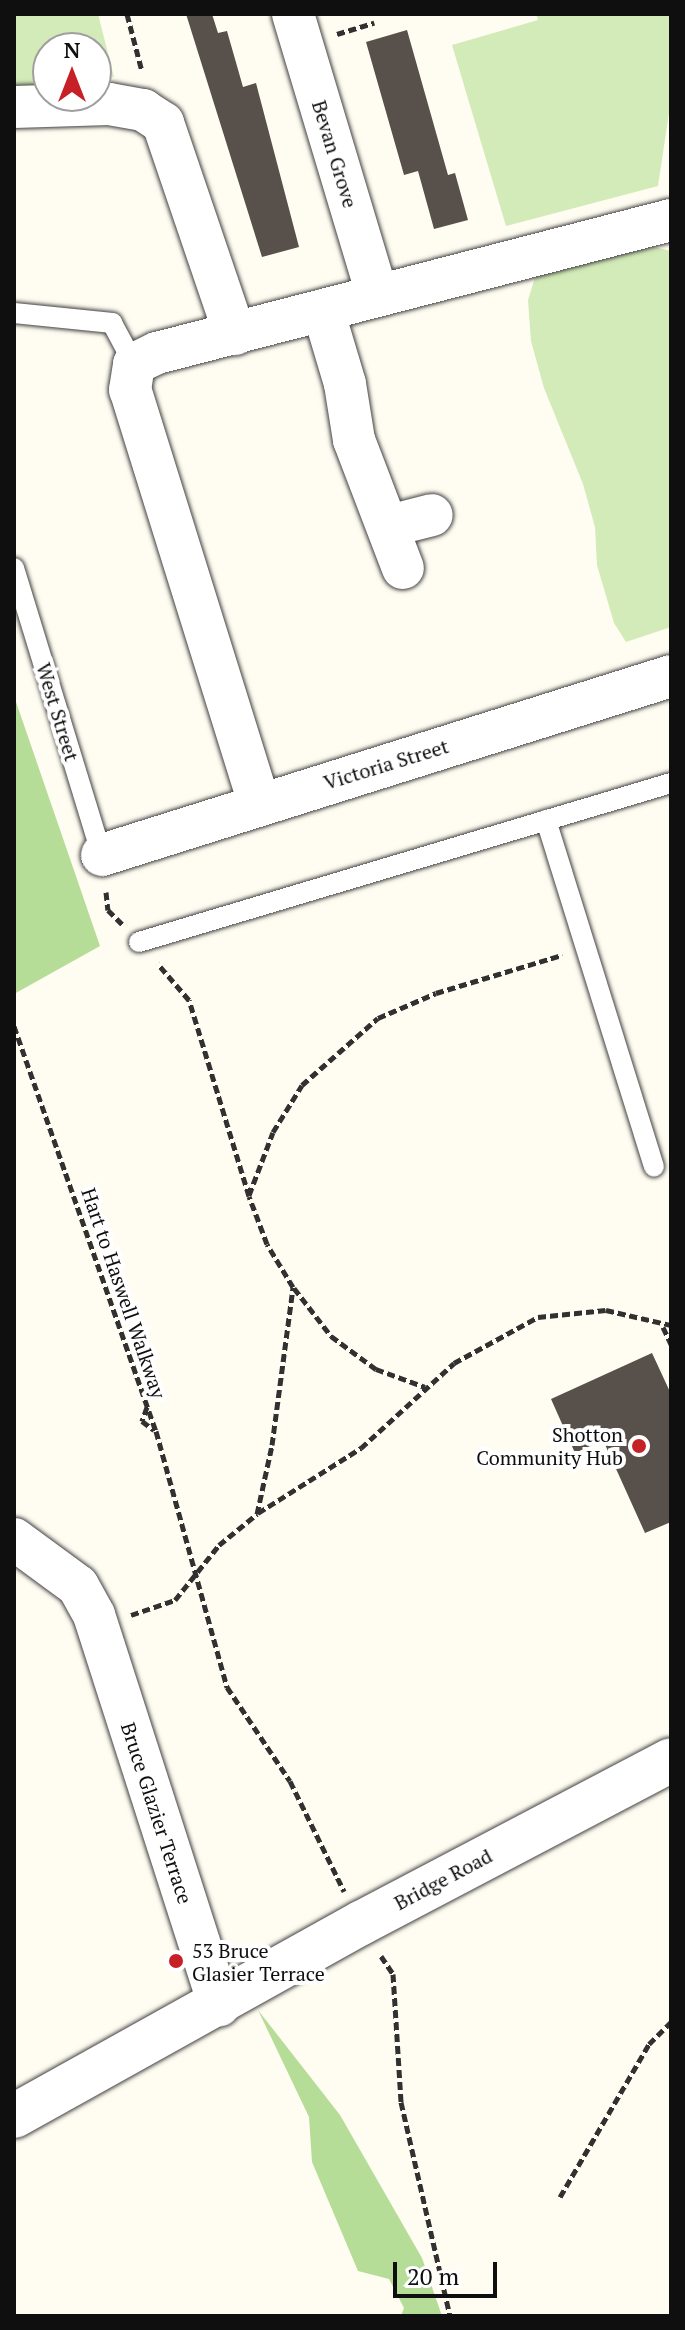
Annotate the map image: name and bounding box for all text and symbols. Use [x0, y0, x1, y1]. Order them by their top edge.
north arrow [32, 32, 112, 112]
text: N [64, 35, 80, 64]
street label: Bevan Grove [307, 97, 363, 211]
street label: West Street [32, 660, 84, 764]
street label: Victoria Street [321, 734, 451, 794]
street label: Hart to Haswell Walkway [77, 1185, 171, 1401]
place label: Shotton Community Hub [476, 1422, 623, 1469]
marker: Shotton Community Hub [630, 1437, 648, 1455]
street label: Bruce Glazier Terrace [116, 1719, 198, 1907]
street label: Bridge Road [390, 1843, 496, 1915]
place label: 53 Bruce Glasier Terrace [192, 1938, 325, 1985]
marker: 53 Bruce Glasier Terrace [167, 1952, 185, 1970]
scale bar [397, 2246, 501, 2296]
text: 20 m [407, 2260, 459, 2292]

